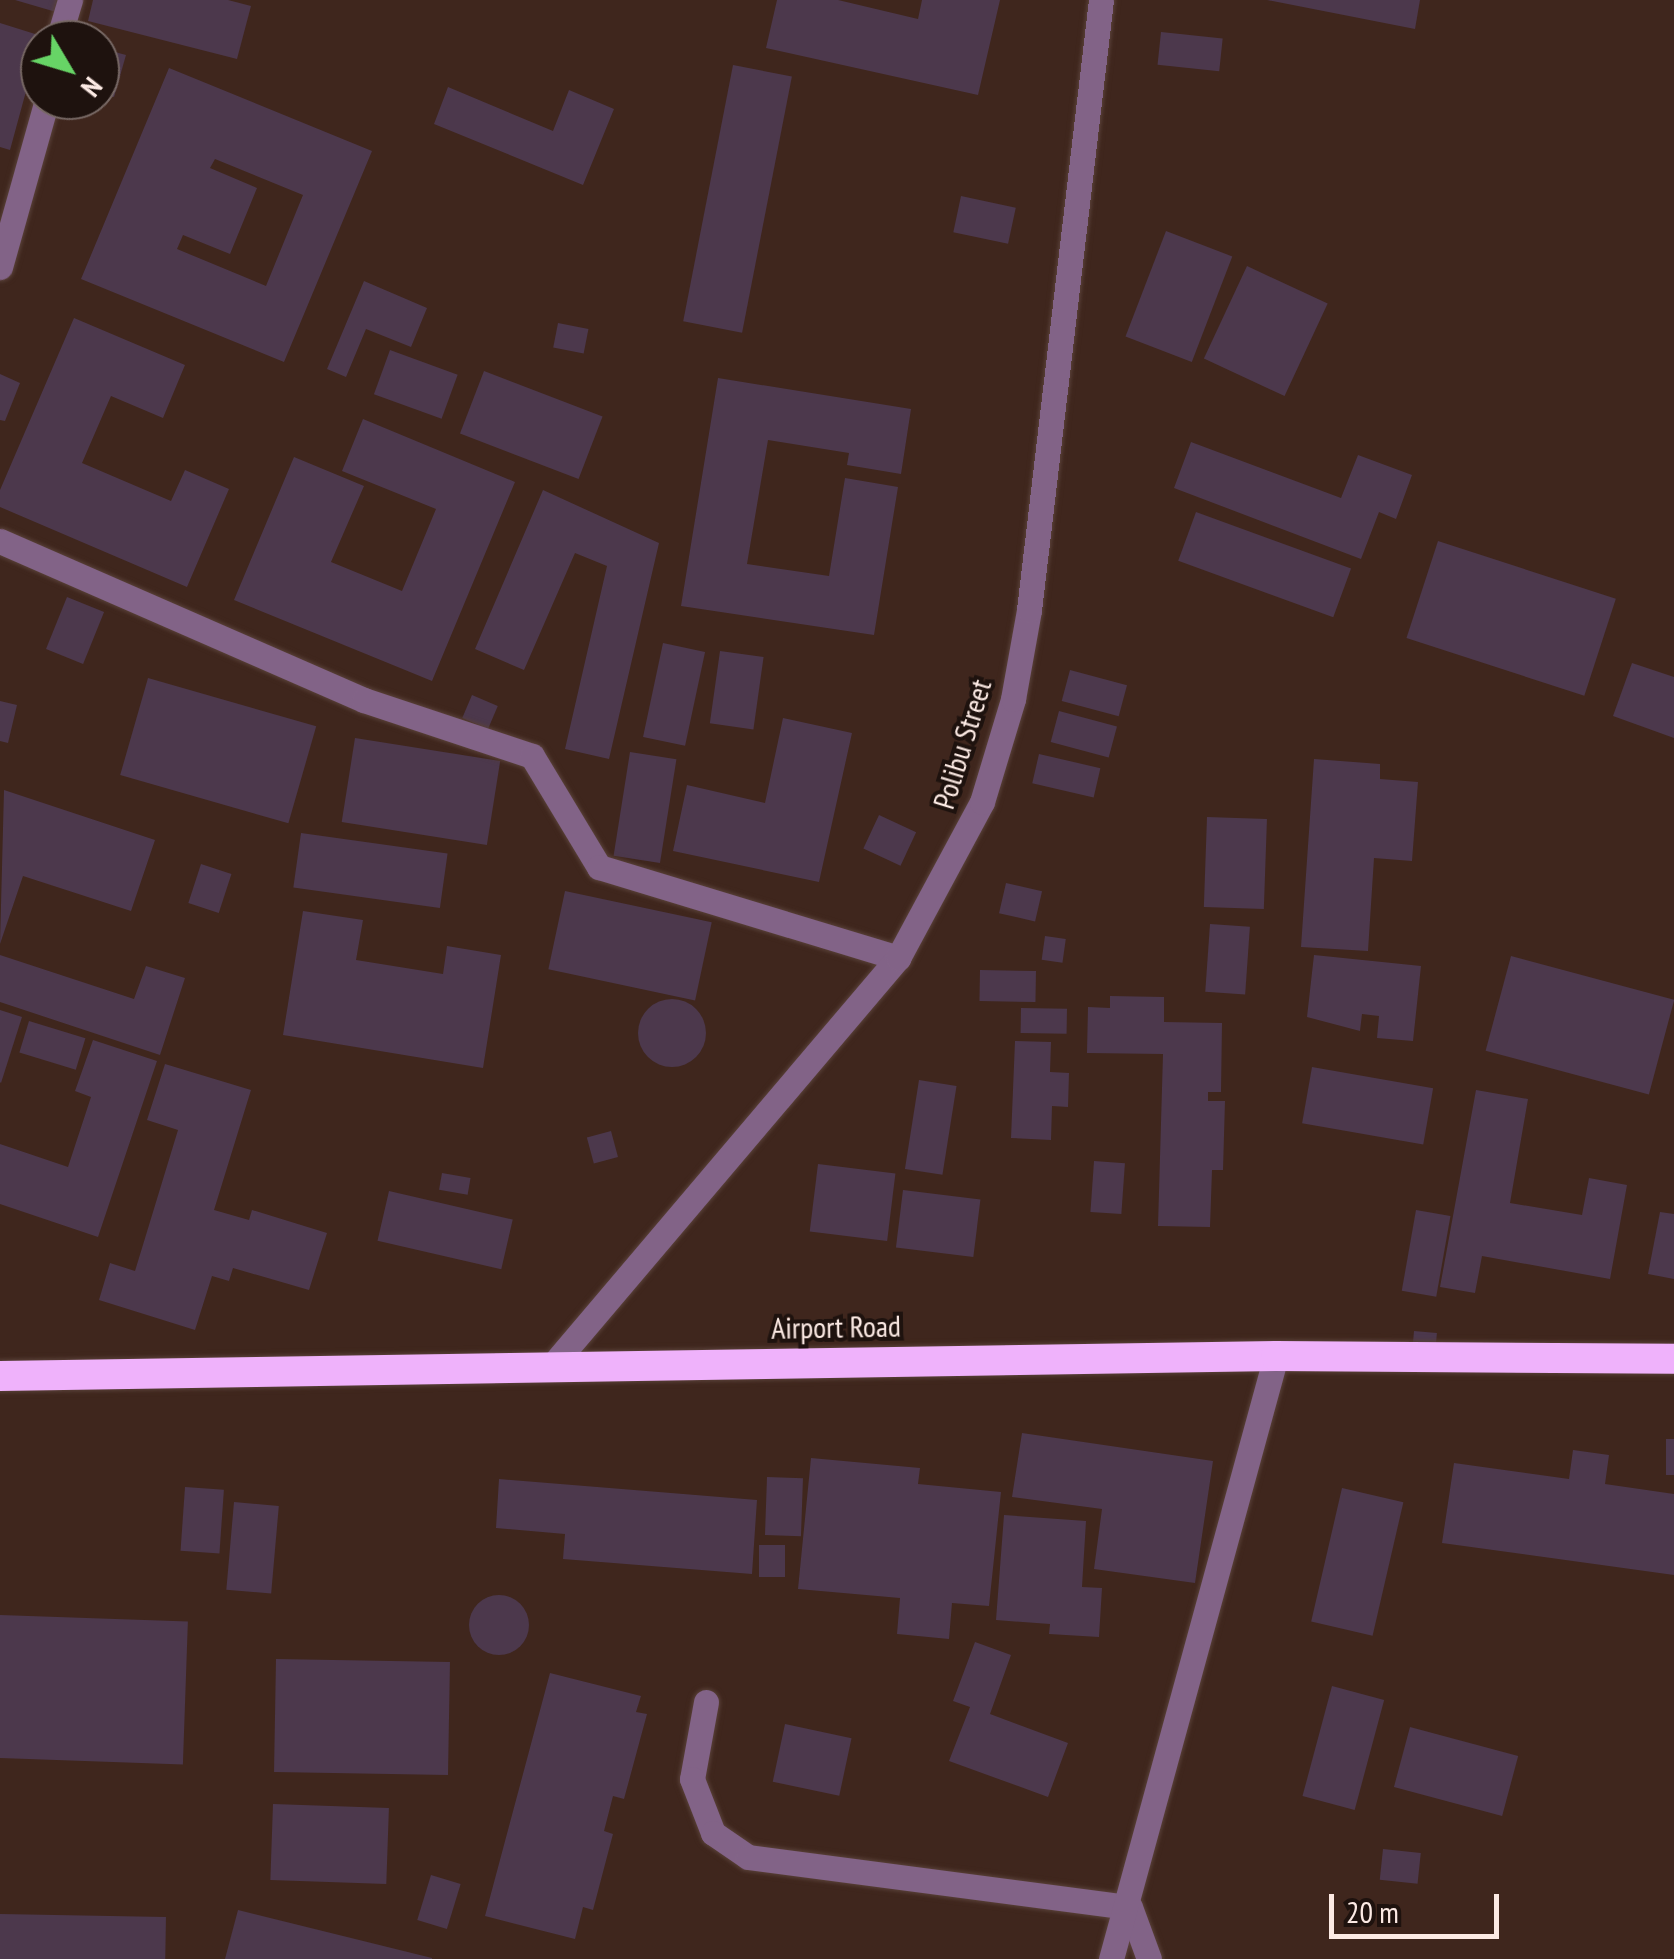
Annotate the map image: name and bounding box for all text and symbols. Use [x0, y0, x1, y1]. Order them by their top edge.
north arrow [20, 20, 120, 120]
text: N [73, 70, 112, 105]
street label: Polibu Street [925, 675, 999, 813]
street label: Airport Road [771, 1308, 901, 1346]
scale bar [1334, 1874, 1504, 1936]
text: 20 m [1346, 1892, 1399, 1931]

